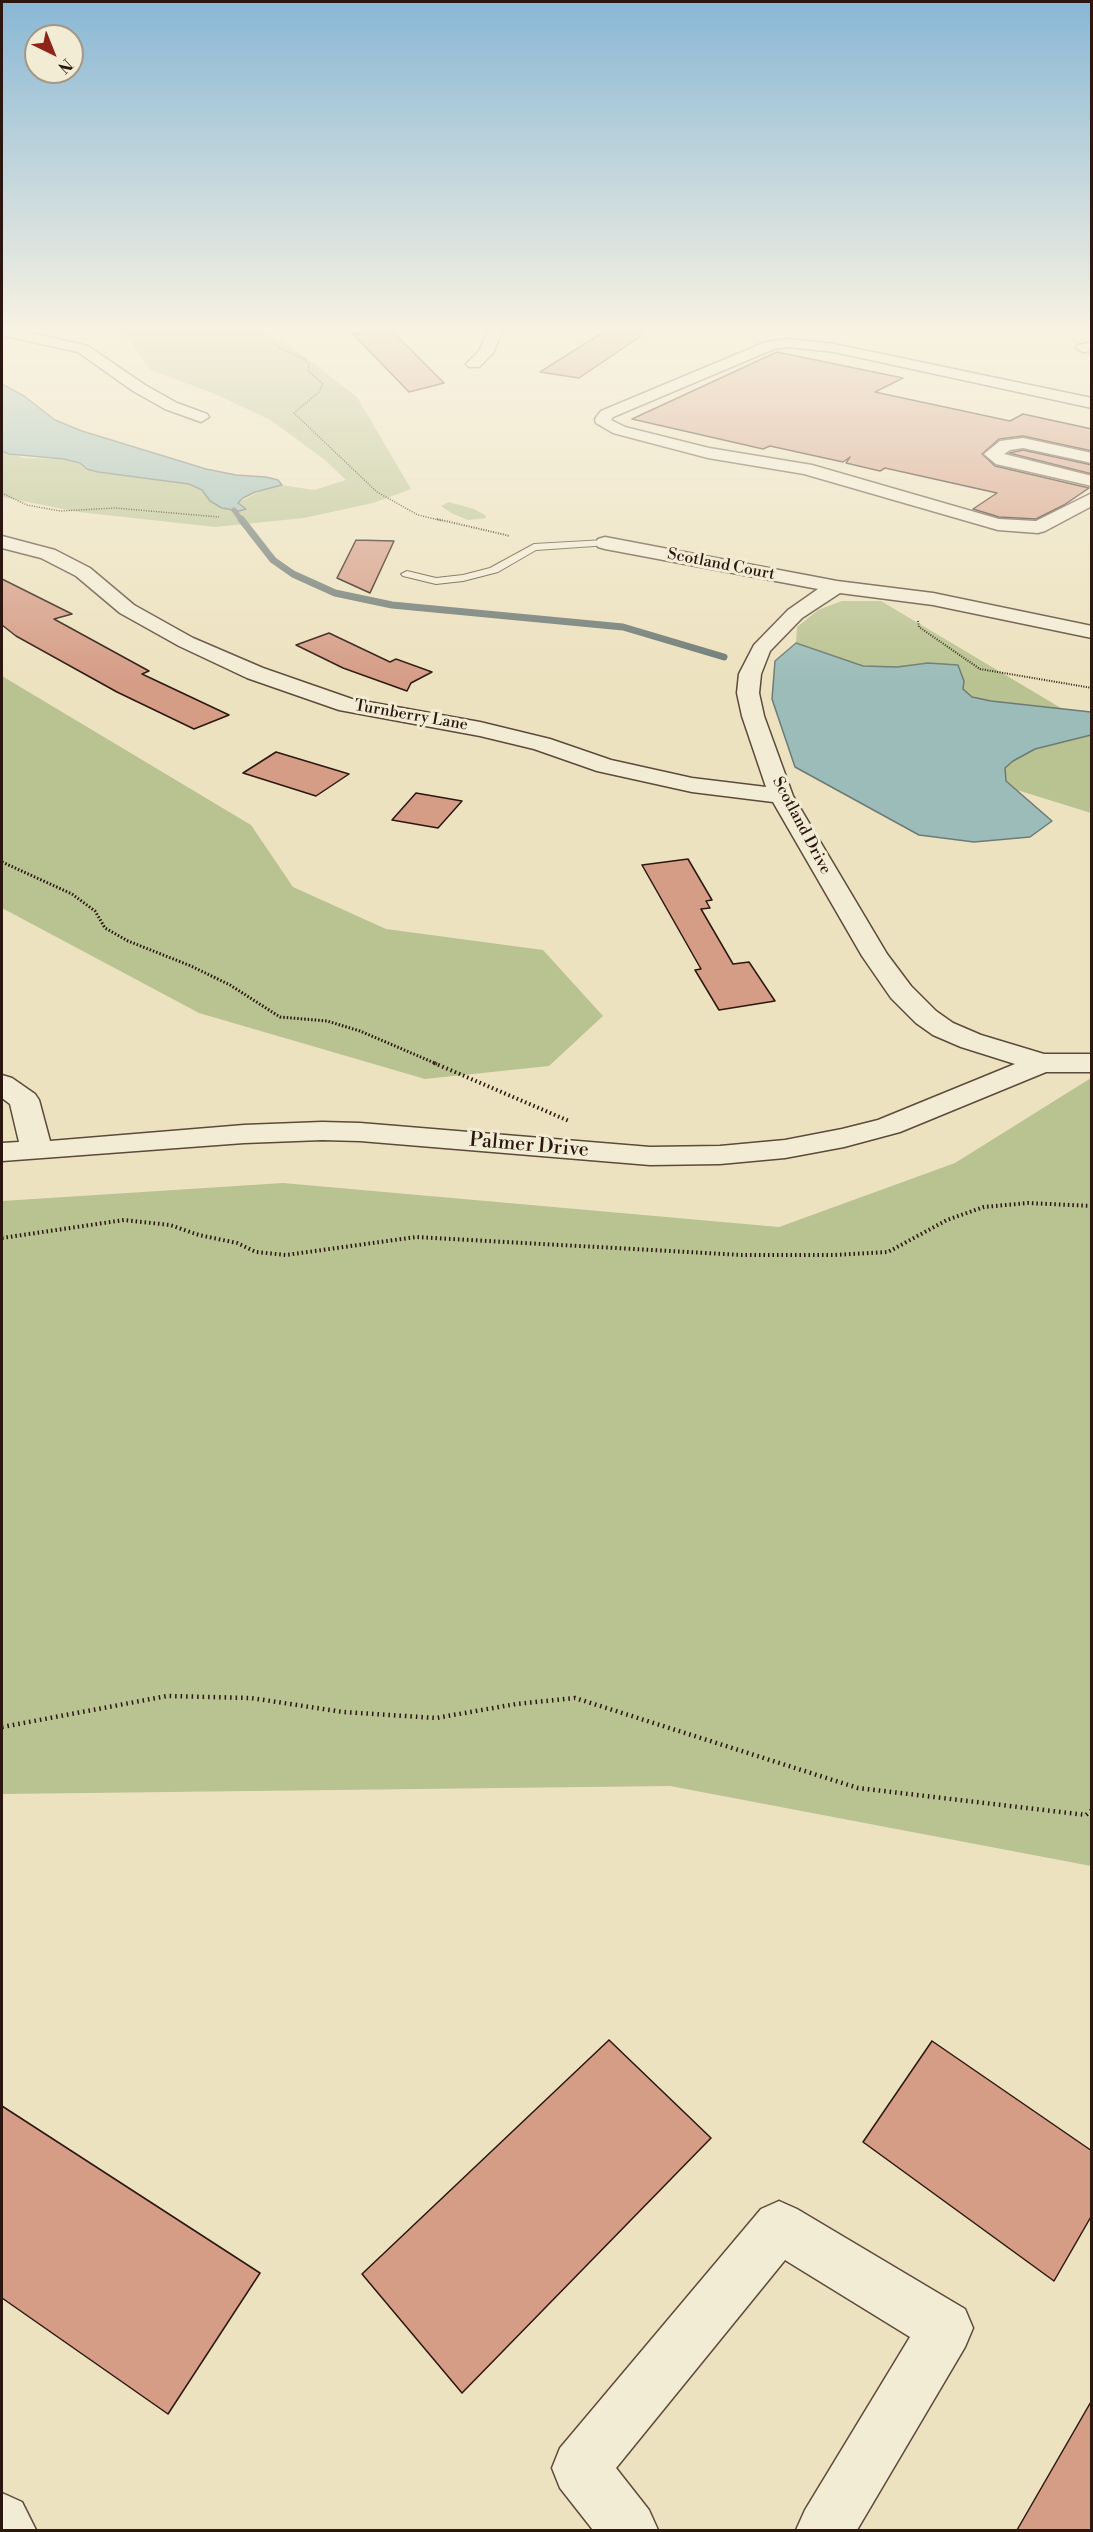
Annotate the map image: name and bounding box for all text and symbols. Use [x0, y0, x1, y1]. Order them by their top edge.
north arrow [24, 24, 84, 84]
text: N [53, 54, 76, 77]
street label: Scotland Court [666, 545, 776, 585]
street label: Turnberry Lane [353, 697, 469, 735]
street label: Scotland Drive [767, 774, 835, 878]
street label: Palmer Drive [468, 1129, 590, 1163]

